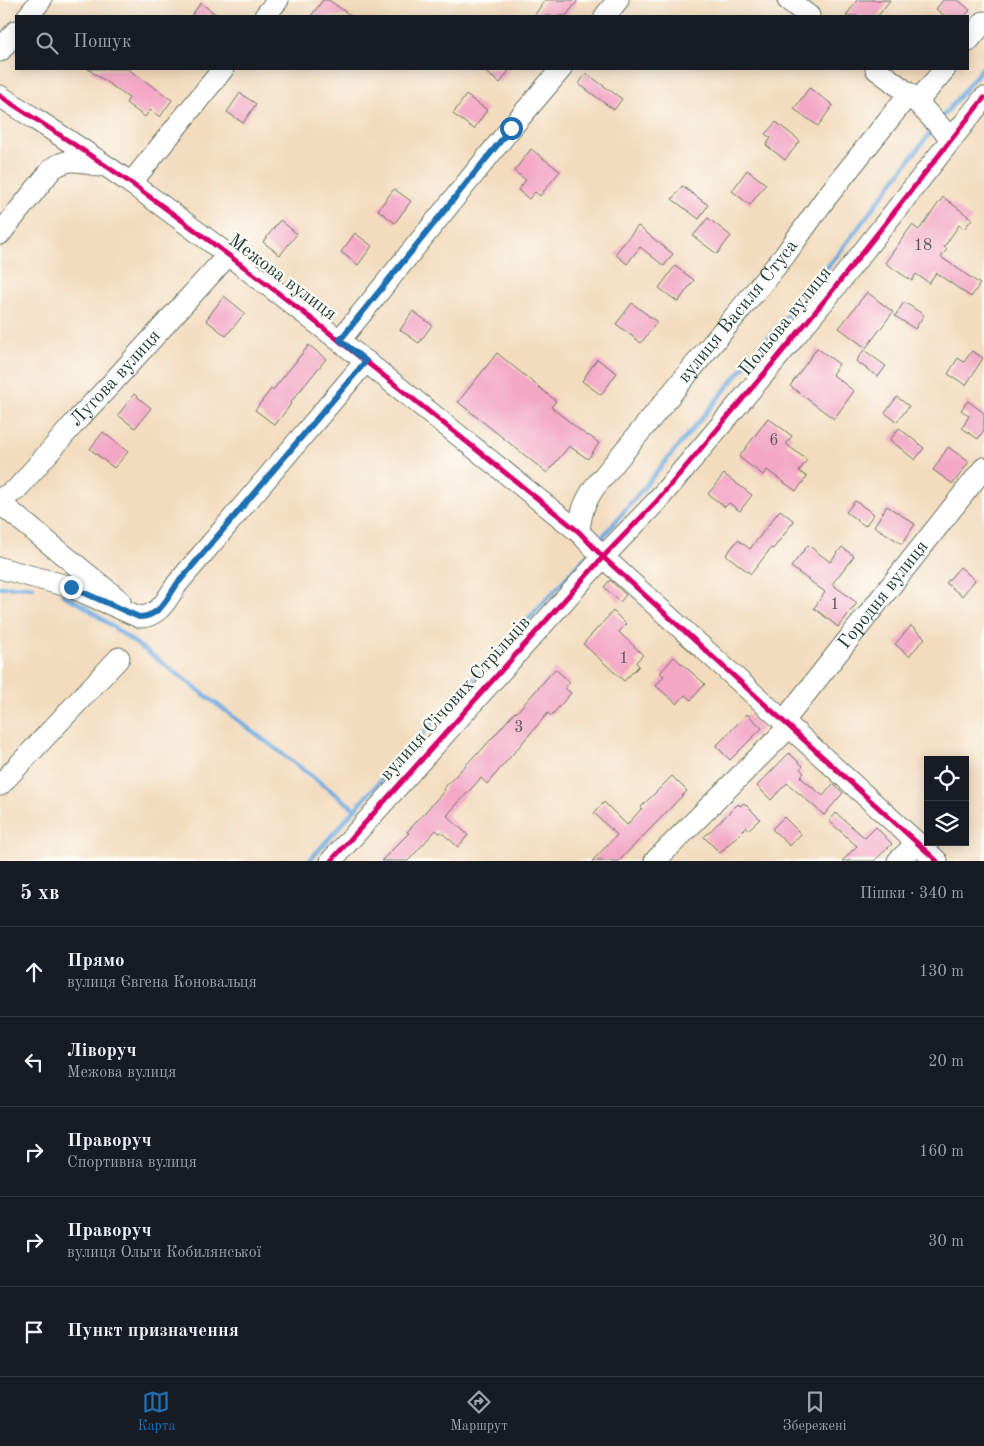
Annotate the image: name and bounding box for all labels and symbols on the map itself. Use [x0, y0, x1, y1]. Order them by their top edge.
route start [500, 117, 523, 140]
street label: Межова вулиця [224, 231, 340, 325]
street label: вулиця Василя Стуса [675, 236, 802, 387]
house number: 18 [914, 238, 932, 254]
street label: Польова вулиця [736, 264, 836, 380]
street label: Лугова вулиця [67, 326, 165, 430]
house number: 6 [769, 433, 779, 449]
street label: Городня вулиця [835, 537, 932, 653]
route end [60, 576, 83, 599]
house number: 1 [830, 597, 840, 613]
street label: вулиця Січових Стрільців [377, 613, 535, 785]
house number: 1 [619, 651, 629, 667]
house number: 3 [514, 720, 524, 736]

